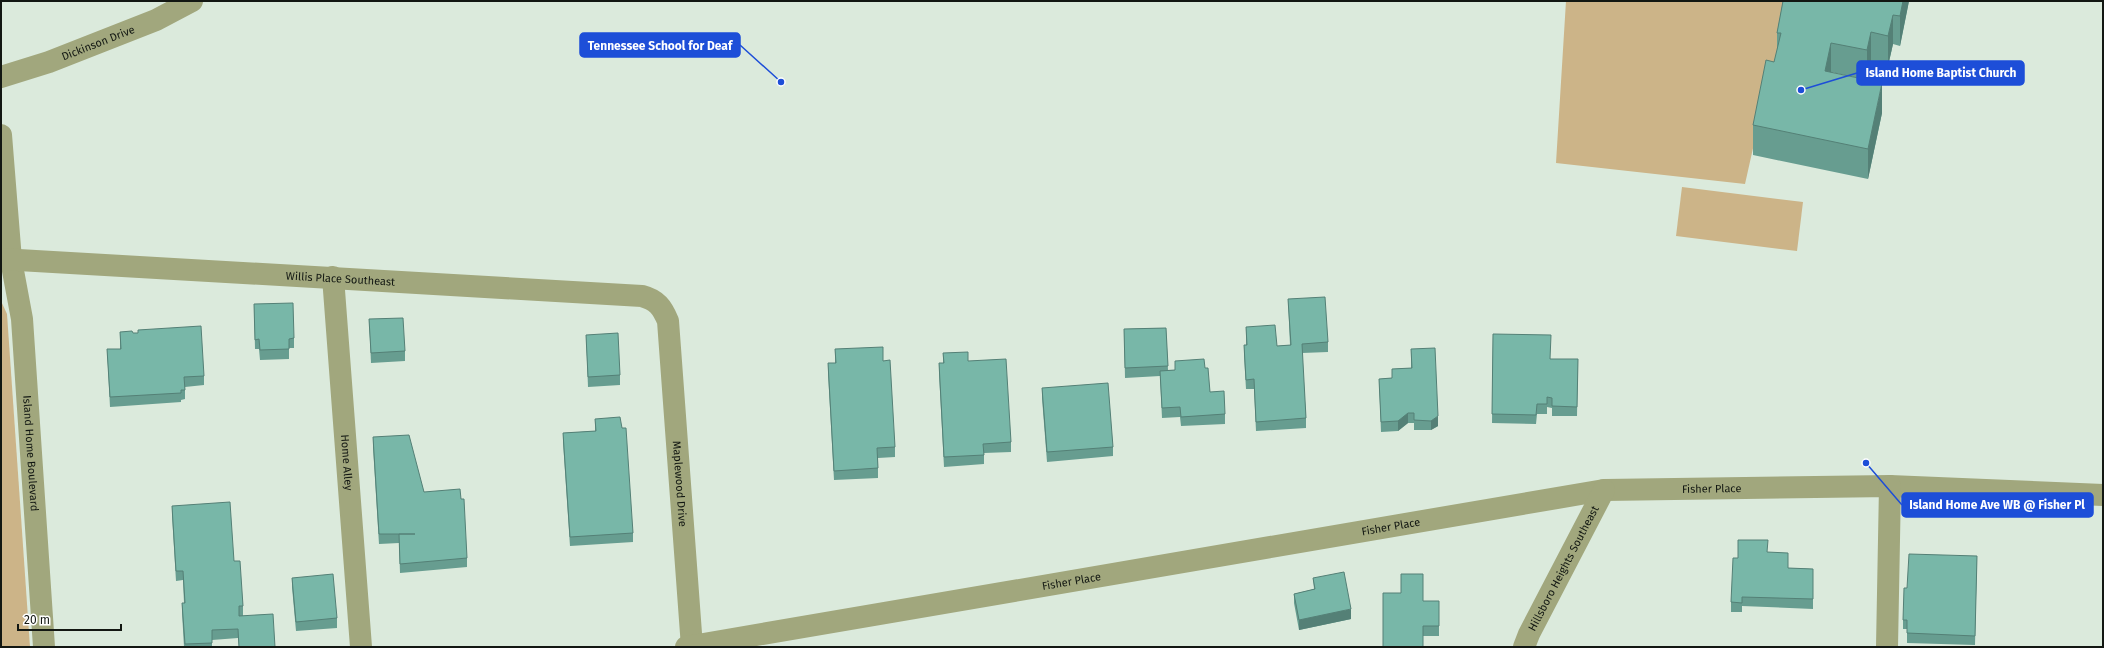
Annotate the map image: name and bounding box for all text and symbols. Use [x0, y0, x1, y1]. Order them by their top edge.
street label: Dickinson Drive [60, 23, 136, 63]
callout: Tennessee School for Deaf [580, 33, 740, 57]
text: Tennessee School for Deaf [588, 39, 734, 53]
callout: Island Home Baptist Church [1857, 61, 2024, 85]
text: Island Home Baptist Church [1865, 66, 2017, 80]
street label: Willis Place Southeast [285, 269, 395, 288]
street label: Island Home Boulevard [21, 395, 41, 512]
street label: Home Alley [338, 434, 356, 492]
street label: Maplewood Drive [670, 440, 690, 527]
street label: Fisher Place [1682, 482, 1741, 495]
callout: Island Home Ave WB @ Fisher Pl [1902, 493, 2093, 517]
text: Island Home Ave WB @ Fisher Pl [1909, 498, 2085, 512]
street label: Hillsboro Heights Southeast [1525, 503, 1601, 633]
street label: Fisher Place [1360, 515, 1421, 538]
street label: Fisher Place [1041, 570, 1102, 592]
scale bar [18, 606, 121, 632]
text: 20 m [24, 613, 50, 627]

